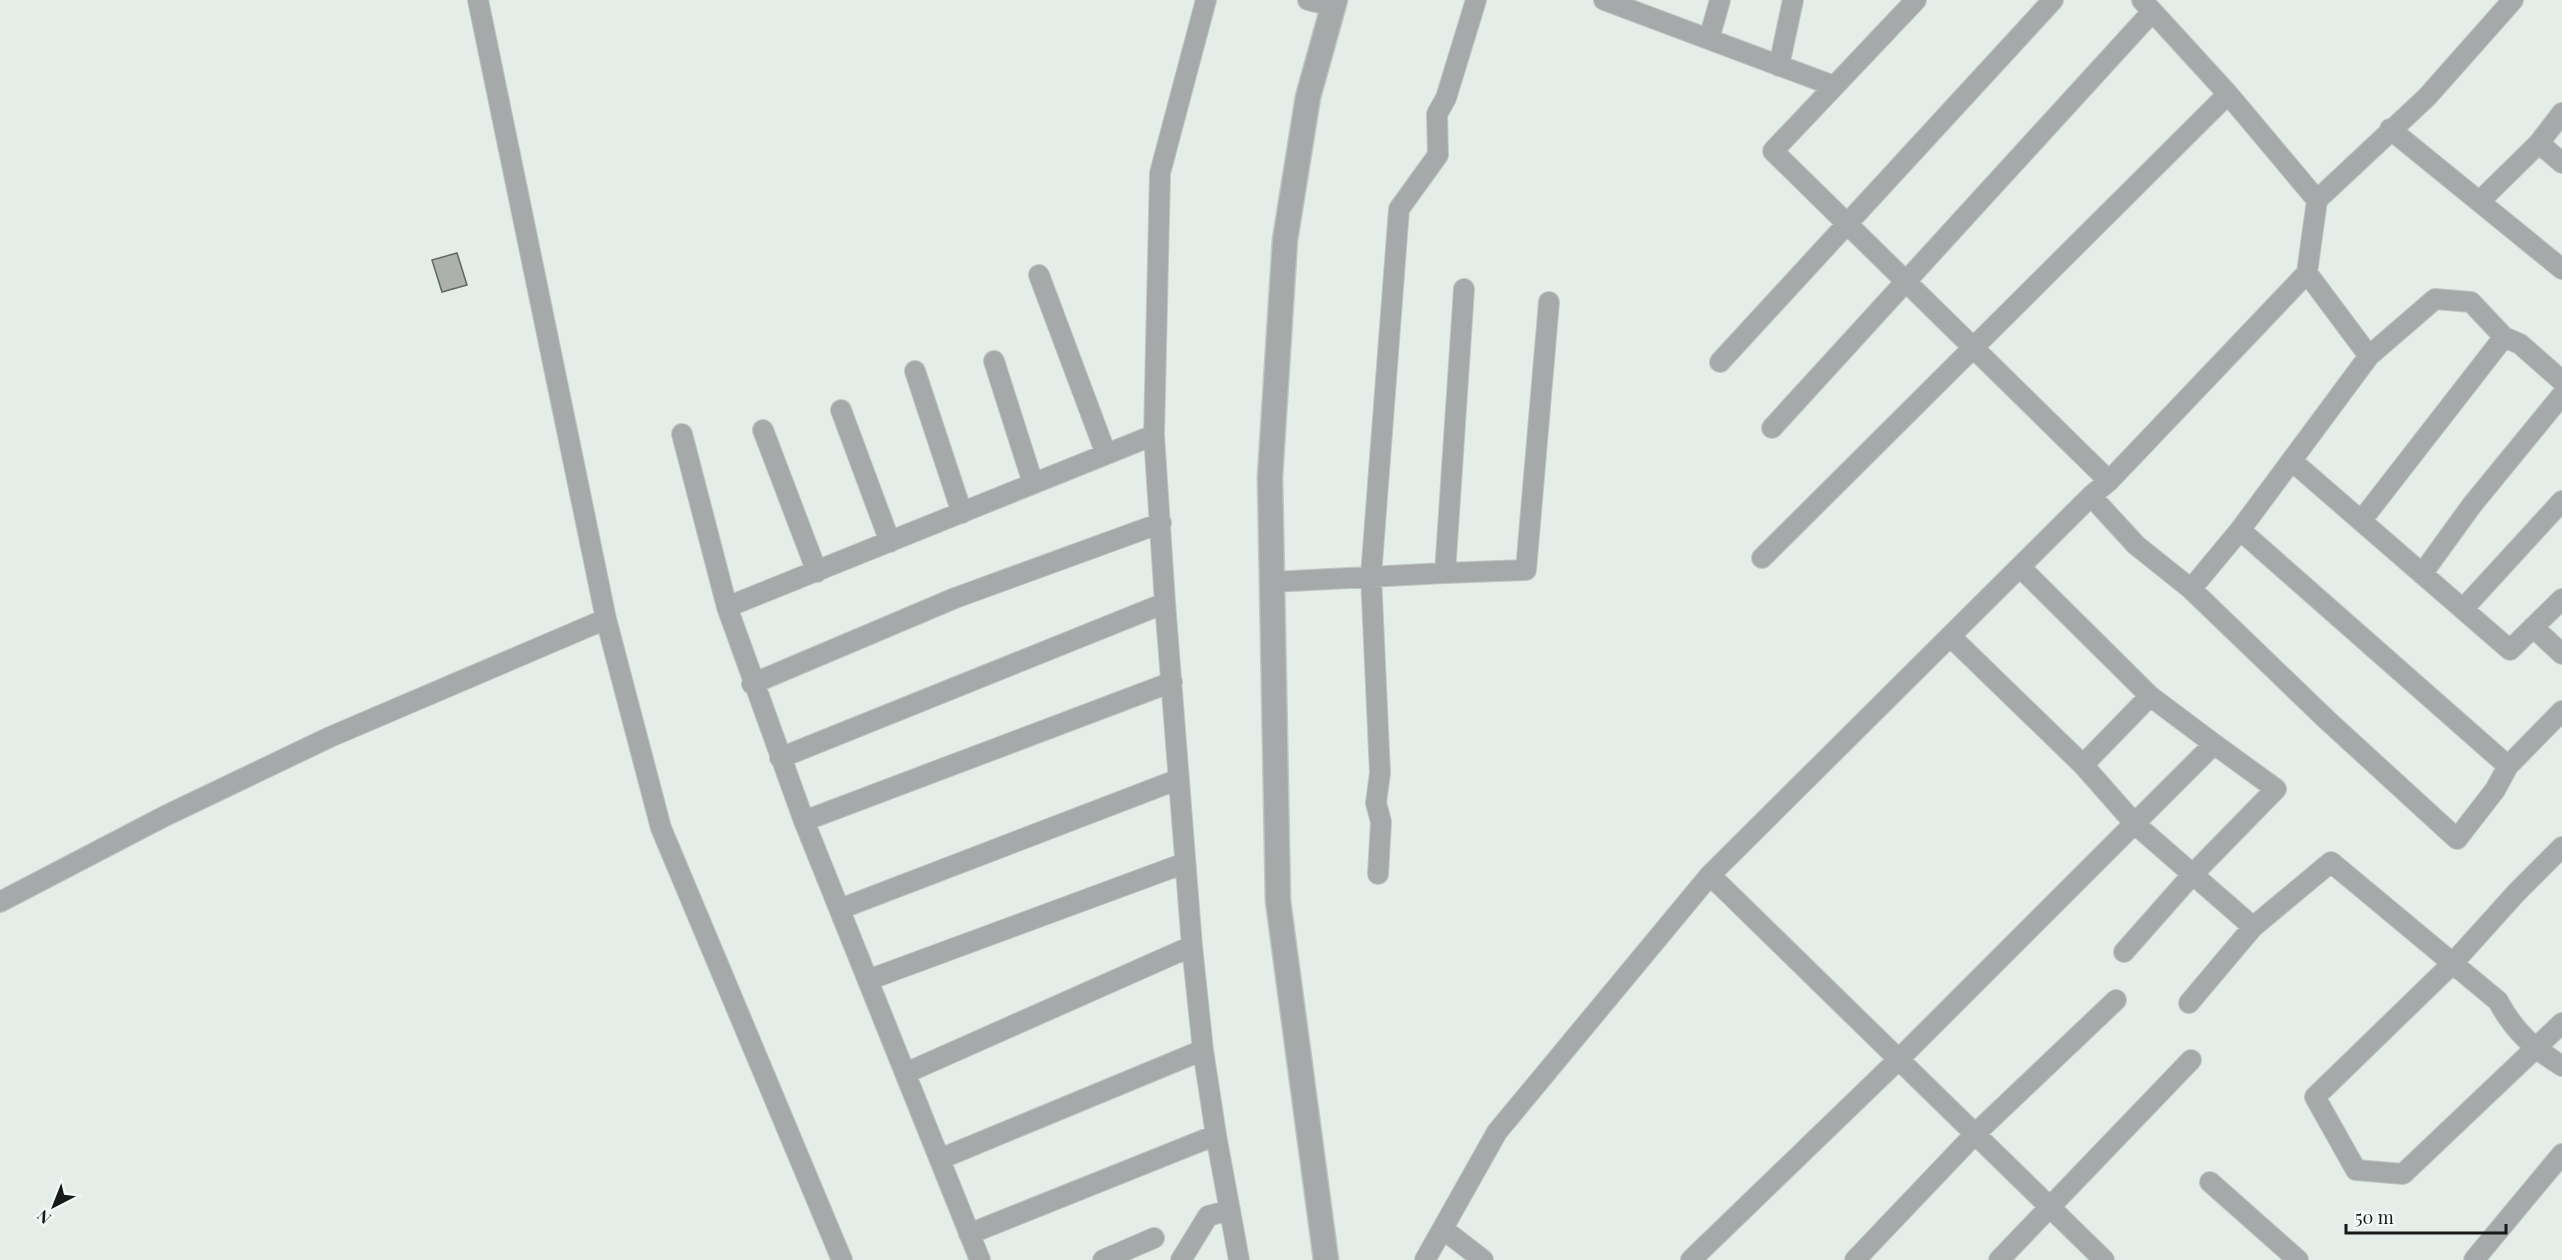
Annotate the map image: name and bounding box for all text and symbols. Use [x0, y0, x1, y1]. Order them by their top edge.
north arrow [24, 1176, 84, 1236]
scale bar [2346, 1197, 2506, 1235]
text: 50 m [2355, 1205, 2394, 1229]
text: N [32, 1206, 55, 1229]

